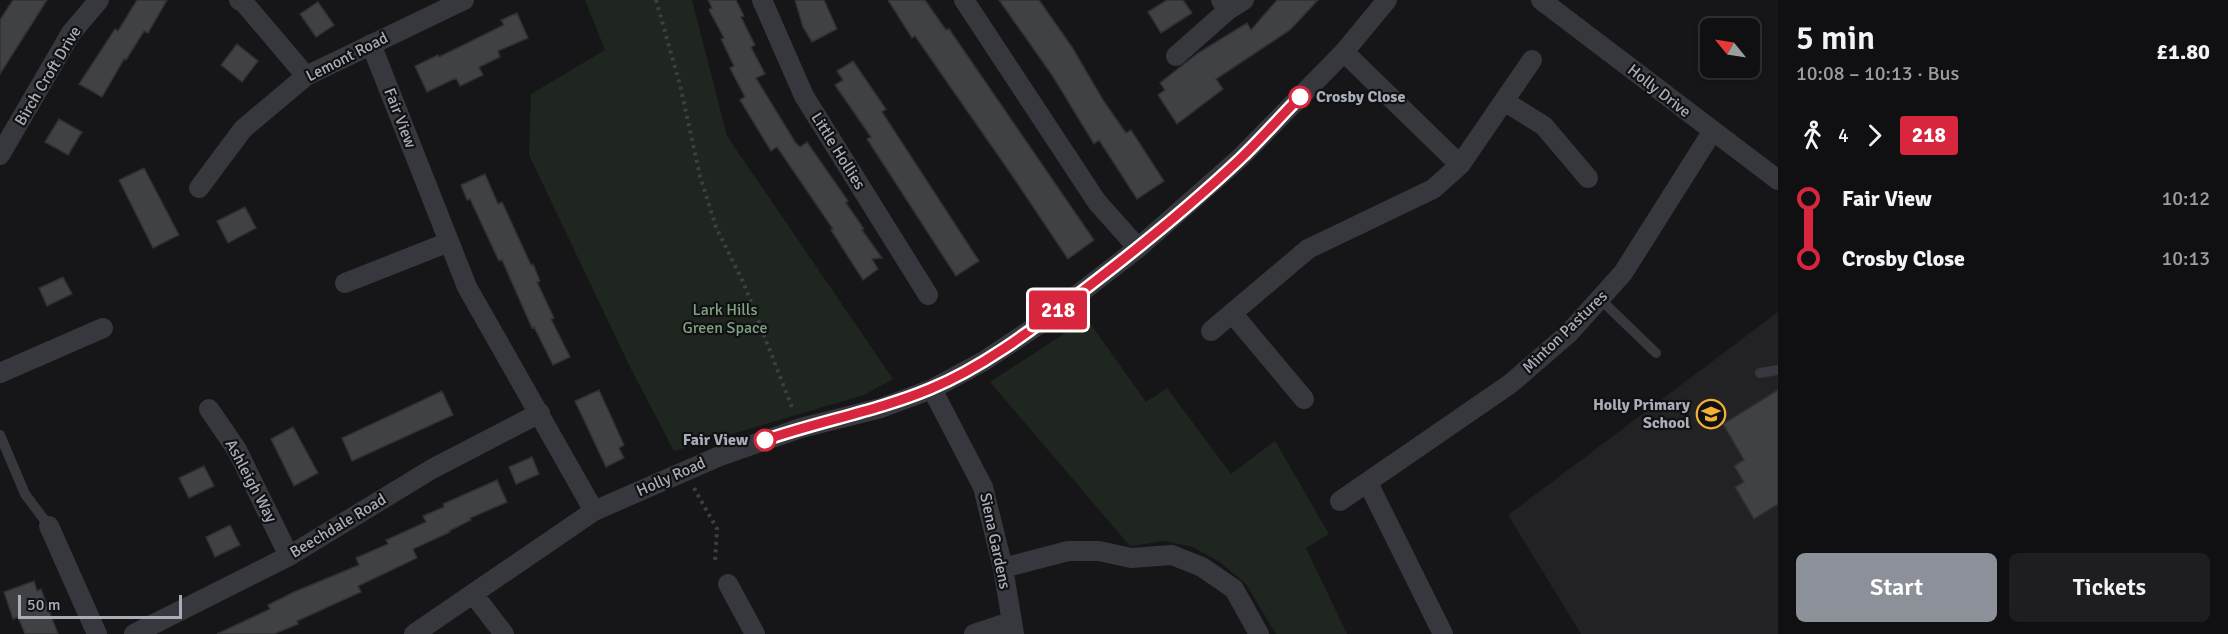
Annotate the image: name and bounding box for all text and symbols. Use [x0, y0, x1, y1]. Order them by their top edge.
north arrow [1700, 18, 1760, 78]
map controls [1700, 18, 1760, 78]
text: 5 min [1796, 18, 1875, 59]
street label: Birch Croft Drive [10, 23, 86, 129]
street label: Lemont Road [303, 28, 391, 86]
text: £1.80 [2156, 38, 2210, 65]
street label: Holly Drive [1623, 60, 1695, 122]
text: 10:08 – 10:13 · Bus [1796, 61, 1959, 86]
street label: Fair View [379, 85, 421, 151]
marker: Crosby Close [1289, 86, 1311, 108]
place label: Crosby Close [1316, 87, 1405, 107]
street label: Little Hollies [806, 109, 870, 193]
icon: walk [1796, 119, 1829, 152]
icon: forward [1858, 119, 1891, 152]
text: 218 [1912, 122, 1946, 148]
text: 4 [1838, 123, 1849, 148]
text: Fair View [1842, 185, 1932, 212]
text: 10:12 [2161, 186, 2210, 211]
text: Crosby Close [1842, 245, 1965, 272]
text: 10:13 [2161, 246, 2210, 271]
street label: Minton Pastures [1518, 286, 1612, 378]
line badge: 218 [1024, 290, 1092, 330]
text: 218 [1041, 297, 1075, 323]
park label: Lark Hills Green Space [682, 300, 768, 338]
place label: Holly Primary School [1593, 395, 1690, 433]
school or university icon: Holly Primary School [1695, 398, 1727, 430]
marker: Fair View [754, 429, 776, 451]
place label: Fair View [683, 430, 749, 450]
street label: Ashleigh Way [221, 436, 282, 527]
street label: Holly Road [633, 453, 709, 501]
street label: Beechdale Road [286, 489, 390, 563]
street label: Siena Gardens [975, 491, 1015, 591]
button: Start [1796, 553, 1997, 622]
button: Tickets [2009, 553, 2210, 622]
scale bar [18, 592, 182, 620]
text: 50 m [27, 595, 61, 615]

